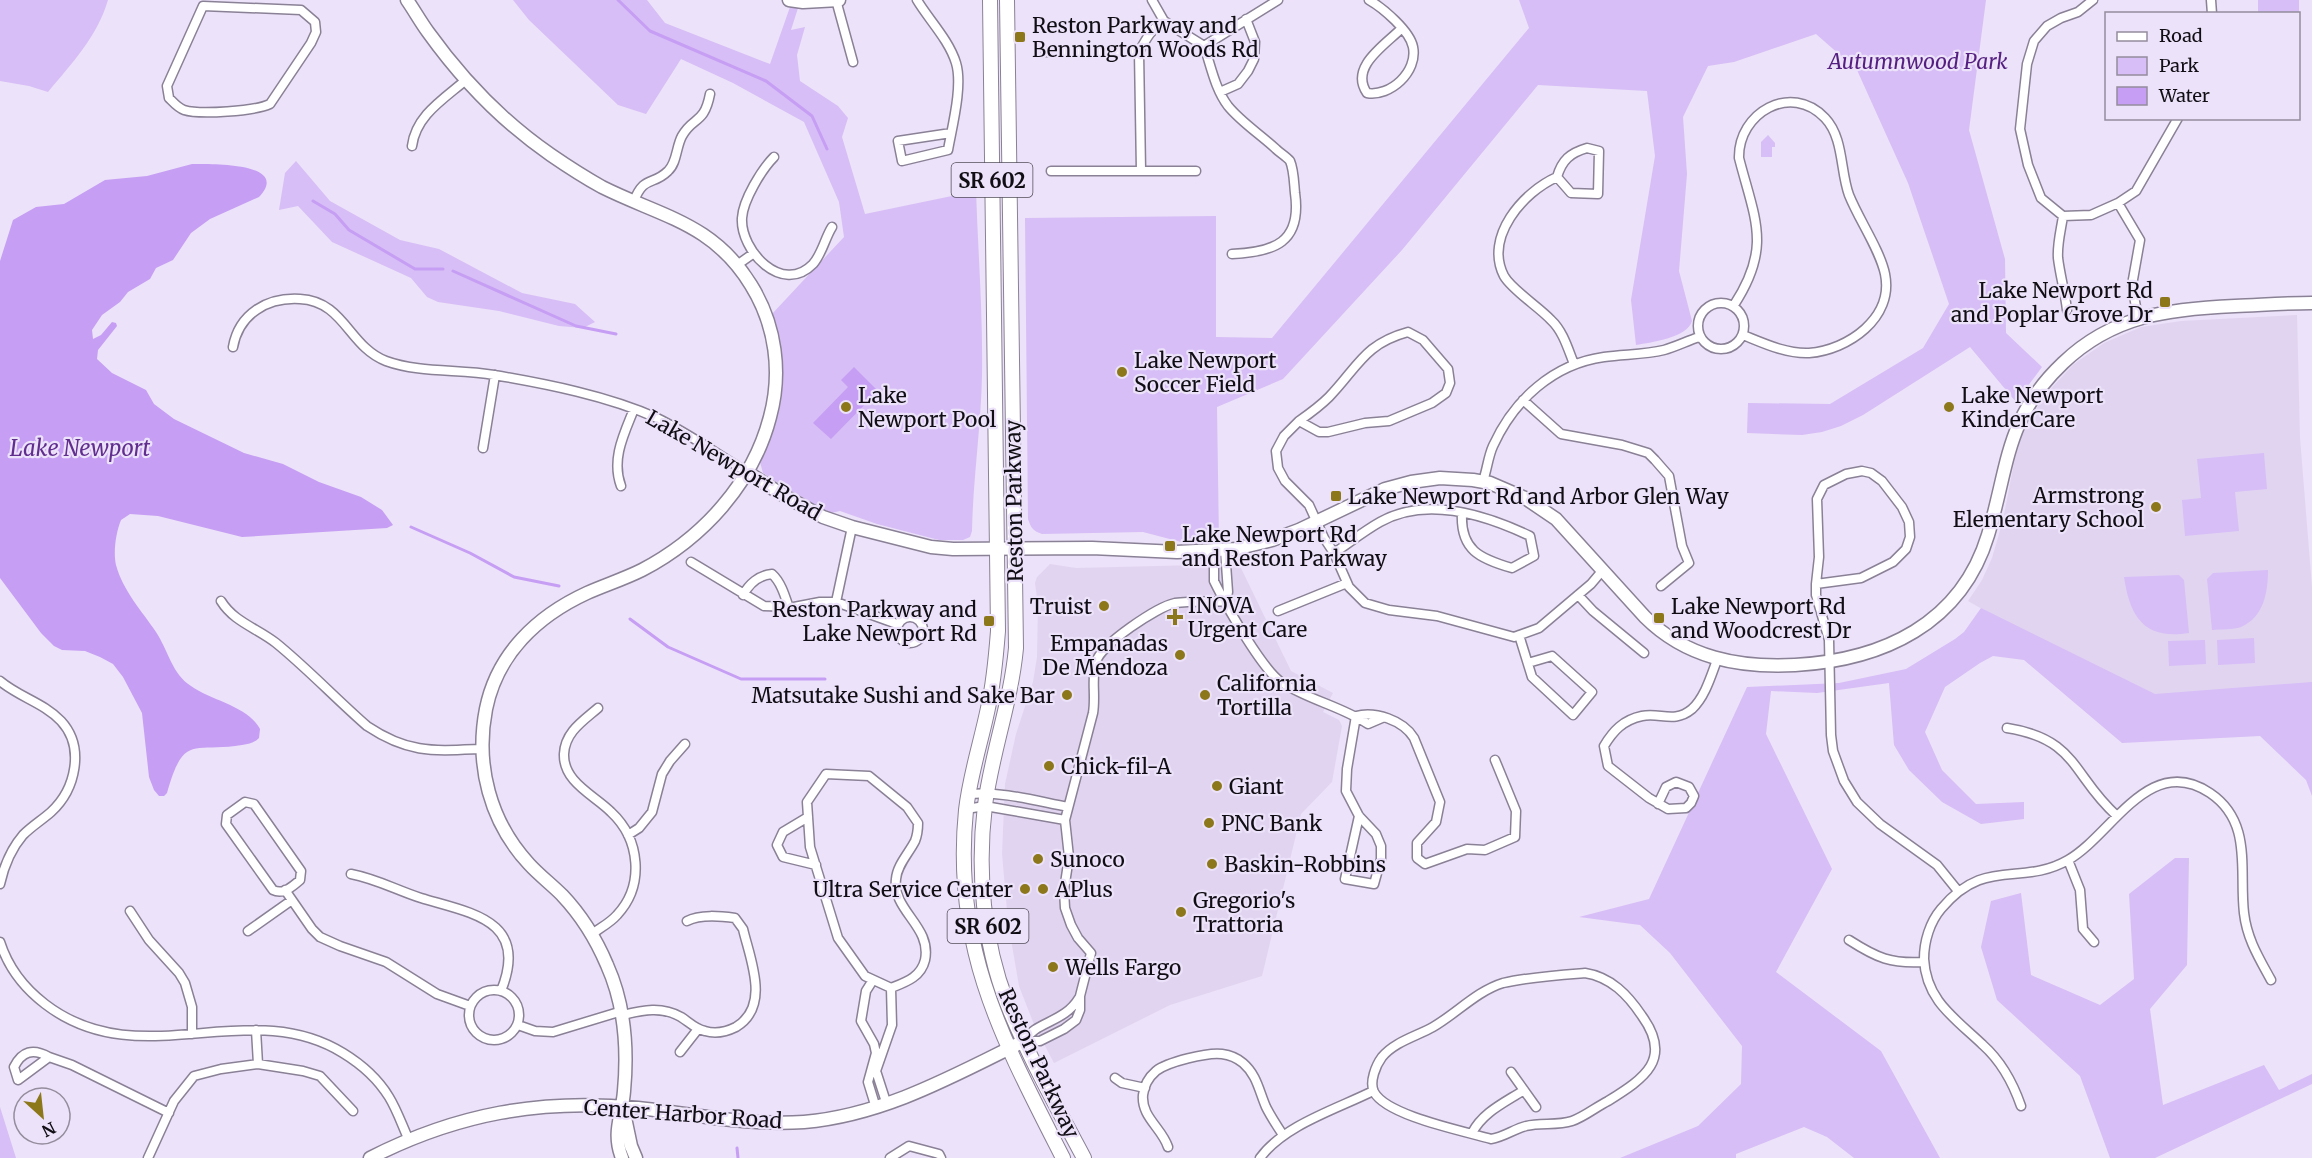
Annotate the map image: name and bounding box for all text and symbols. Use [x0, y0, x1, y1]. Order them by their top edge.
place label: Reston Parkway and Bennington Woods Rd [1032, 12, 1259, 63]
legend [2105, 12, 2300, 120]
text: Road [2159, 24, 2203, 47]
marker: Reston Parkway and Bennington Woods Rd [1013, 30, 1027, 44]
park label: Autumnwood Park [1826, 48, 2008, 75]
text: Park [2159, 54, 2200, 77]
text: Water [2158, 84, 2210, 107]
road number: SR 602 [952, 163, 1032, 197]
place label: Lake Newport Rd and Poplar Grove Dr [1951, 277, 2153, 328]
marker: Lake Newport Rd and Poplar Grove Dr [2158, 295, 2172, 309]
place label: Lake Newport Soccer Field [1134, 347, 1276, 398]
marker: Lake Newport Soccer Field [1115, 365, 1129, 379]
place label: Lake Newport Pool [858, 382, 997, 433]
place label: Lake Newport KinderCare [1961, 382, 2103, 433]
marker: Lake Newport Pool [839, 400, 853, 414]
marker: Lake Newport KinderCare [1942, 400, 1956, 414]
street label: Lake Newport Road [641, 404, 827, 526]
street label: Reston Parkway [999, 419, 1029, 582]
water label: Lake Newport [10, 434, 151, 462]
place label: Armstrong Elementary School [1953, 482, 2145, 533]
place label: Lake Newport Rd and Arbor Glen Way [1348, 483, 1729, 510]
marker: Lake Newport Rd and Arbor Glen Way [1329, 489, 1343, 503]
marker: Armstrong Elementary School [2149, 500, 2163, 514]
place label: Lake Newport Rd and Reston Parkway [1182, 521, 1388, 572]
marker: Lake Newport Rd and Reston Parkway [1163, 539, 1177, 553]
place label: INOVA Urgent Care [1188, 592, 1307, 643]
place label: Truist [1030, 593, 1092, 620]
place label: Lake Newport Rd and Woodcrest Dr [1671, 593, 1851, 644]
place label: Reston Parkway and Lake Newport Rd [772, 596, 977, 647]
marker: Truist [1097, 599, 1111, 613]
marker: INOVA Urgent Care [1166, 608, 1184, 626]
marker: Lake Newport Rd and Woodcrest Dr [1652, 611, 1666, 625]
marker: Reston Parkway and Lake Newport Rd [982, 614, 996, 628]
place label: Empanadas De Mendoza [1042, 630, 1168, 681]
marker: Empanadas De Mendoza [1173, 648, 1187, 662]
place label: California Tortilla [1217, 670, 1317, 721]
place label: Matsutake Sushi and Sake Bar [751, 682, 1055, 709]
marker: Matsutake Sushi and Sake Bar [1060, 688, 1074, 702]
marker: California Tortilla [1198, 688, 1212, 702]
place label: Chick-fil-A [1061, 753, 1172, 780]
marker: Chick-fil-A [1042, 759, 1056, 773]
place label: Giant [1229, 773, 1284, 800]
marker: Giant [1210, 779, 1224, 793]
place label: PNC Bank [1221, 810, 1323, 837]
marker: PNC Bank [1202, 816, 1216, 830]
place label: Sunoco [1050, 846, 1125, 873]
place label: Baskin-Robbins [1224, 851, 1386, 878]
marker: Sunoco [1031, 852, 1045, 866]
marker: Baskin-Robbins [1205, 857, 1219, 871]
place label: Ultra Service Center [813, 876, 1013, 903]
place label: APlus [1054, 876, 1113, 903]
marker: Ultra Service Center [1018, 882, 1032, 896]
marker: APlus [1036, 882, 1050, 896]
place label: Gregorio's Trattoria [1193, 887, 1295, 938]
marker: Gregorio's Trattoria [1174, 905, 1188, 919]
road number: SR 602 [948, 909, 1028, 943]
place label: Wells Fargo [1064, 954, 1181, 981]
marker: Wells Fargo [1046, 960, 1060, 974]
street label: Reston Parkway [992, 984, 1086, 1143]
north arrow [12, 1086, 72, 1146]
street label: Center Harbor Road [583, 1094, 783, 1134]
text: N [38, 1118, 59, 1141]

